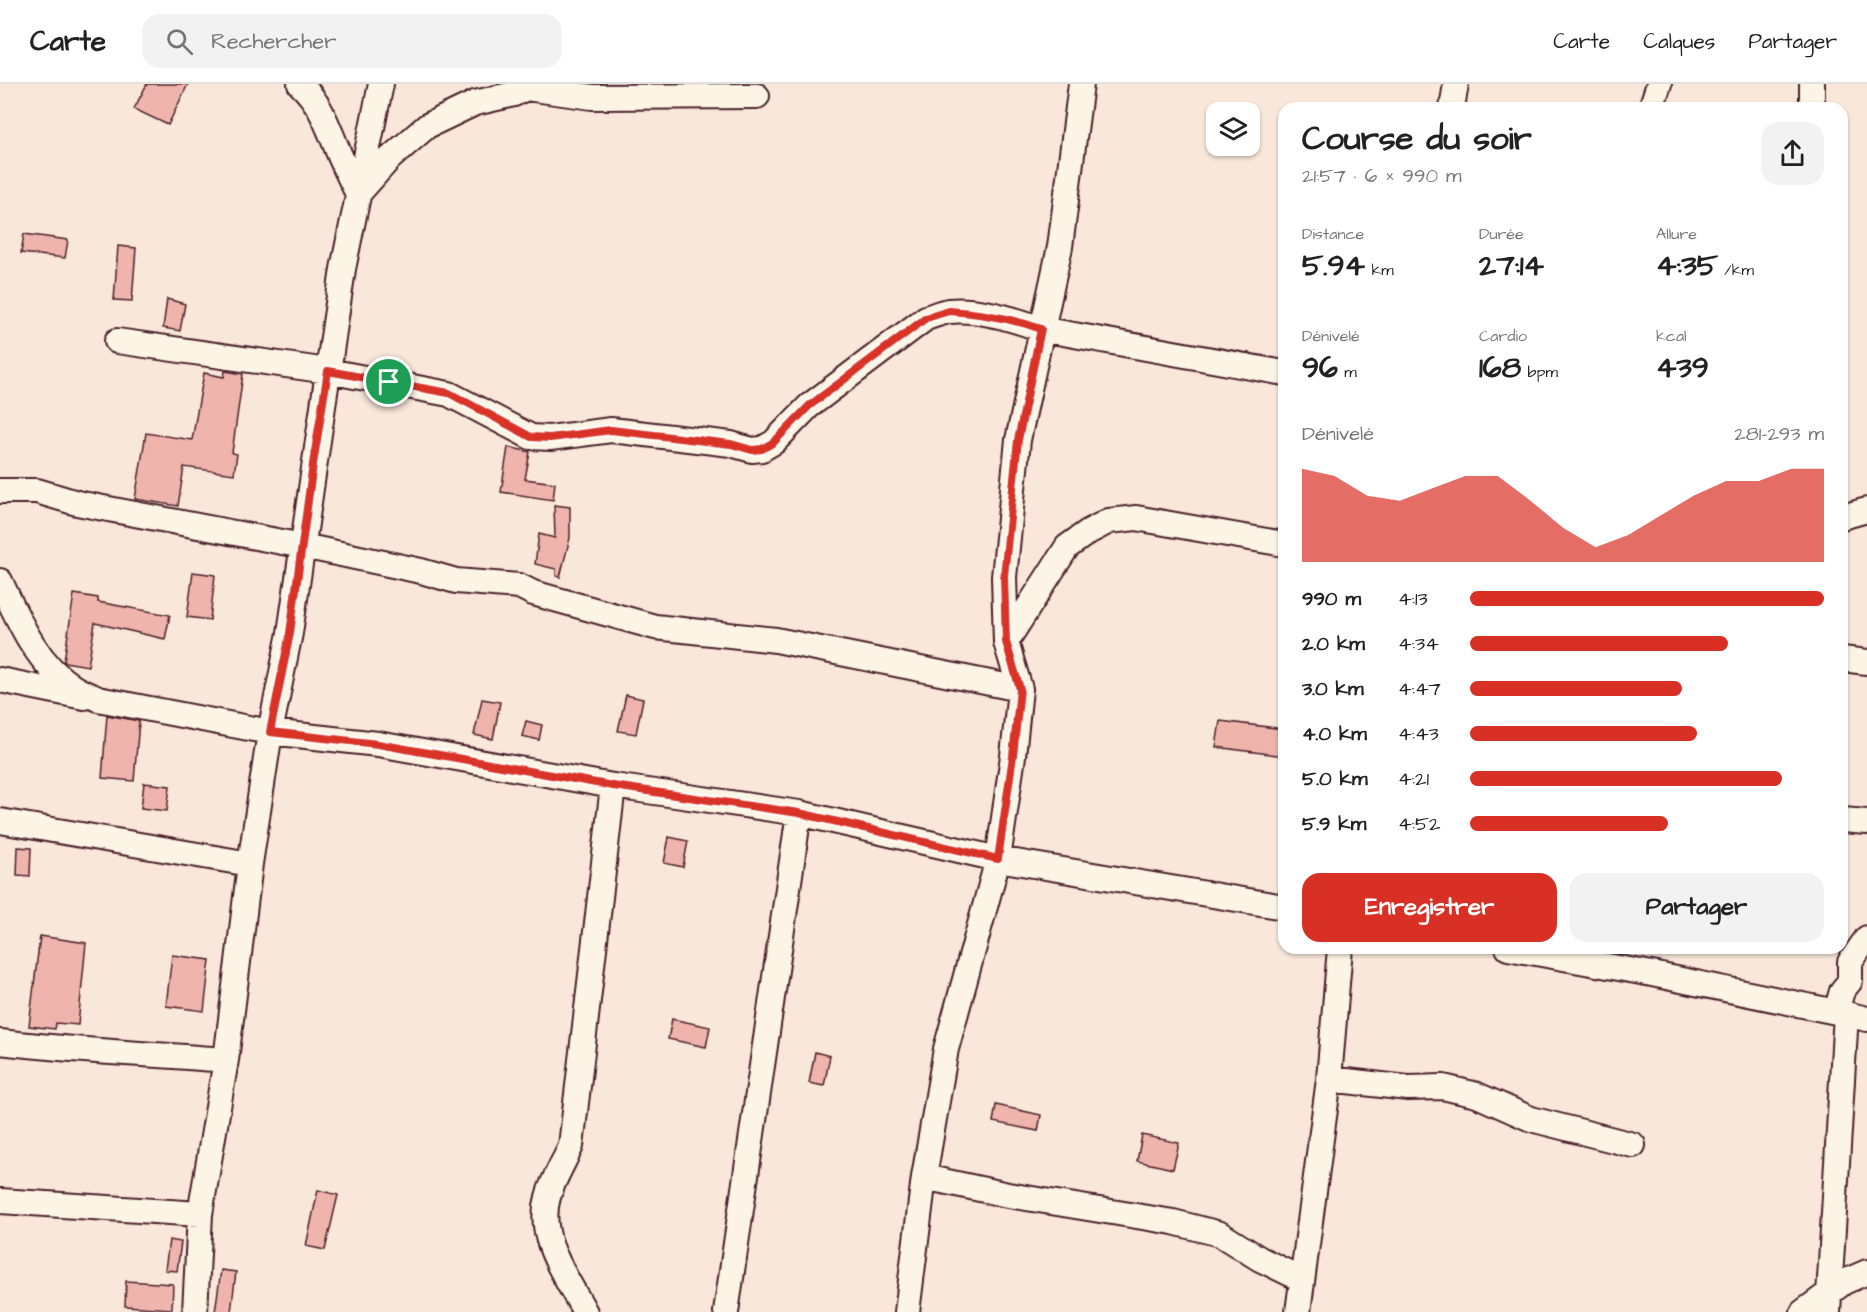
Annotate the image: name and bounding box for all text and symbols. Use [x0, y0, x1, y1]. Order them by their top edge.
search box [142, 14, 562, 68]
text: Carte [30, 22, 106, 61]
icon: search [163, 25, 196, 58]
text: Rechercher [211, 26, 336, 57]
text: Carte [1553, 27, 1610, 56]
text: Calques [1643, 27, 1715, 56]
text: Partager [1748, 27, 1837, 56]
map controls [1206, 102, 1260, 156]
button: layers [1206, 102, 1260, 156]
text: Course du soir [1302, 116, 1532, 162]
button: share [1761, 122, 1824, 185]
text: 21:57 · 6 × 990 m [1302, 162, 1462, 190]
text: Distance [1302, 223, 1364, 245]
text: Durée [1479, 223, 1524, 245]
text: Allure [1656, 223, 1697, 245]
text: 5.94 [1302, 245, 1365, 287]
text: 27:14 [1479, 245, 1544, 287]
text: 4:35 [1656, 245, 1718, 287]
text: km [1365, 259, 1394, 281]
text: /km [1718, 259, 1754, 281]
text: Dénivelé [1302, 325, 1360, 347]
text: Cardio [1479, 325, 1527, 347]
text: kcal [1656, 325, 1687, 347]
text: 96 [1302, 347, 1338, 389]
text: 168 [1479, 347, 1521, 389]
text: 439 [1656, 347, 1709, 389]
pin [363, 356, 414, 407]
text: m [1338, 361, 1357, 383]
text: bpm [1521, 361, 1558, 383]
icon: arrive [372, 365, 405, 398]
text: Dénivelé [1302, 420, 1374, 448]
text: 281–293 m [1734, 420, 1824, 448]
text: 990 m [1302, 585, 1361, 613]
text: 4:13 [1398, 585, 1428, 613]
text: 2.0 km [1302, 630, 1365, 658]
text: 4:34 [1398, 630, 1439, 658]
text: 3.0 km [1302, 675, 1363, 703]
text: 4:47 [1398, 675, 1441, 703]
text: 4.0 km [1302, 720, 1367, 748]
text: 4:43 [1398, 720, 1439, 748]
text: 5.0 km [1302, 765, 1367, 793]
text: 4:21 [1398, 765, 1429, 793]
text: 5.9 km [1302, 810, 1366, 838]
text: 4:52 [1398, 810, 1441, 838]
button: Enregistrer [1302, 873, 1557, 942]
button: Partager [1569, 873, 1824, 942]

